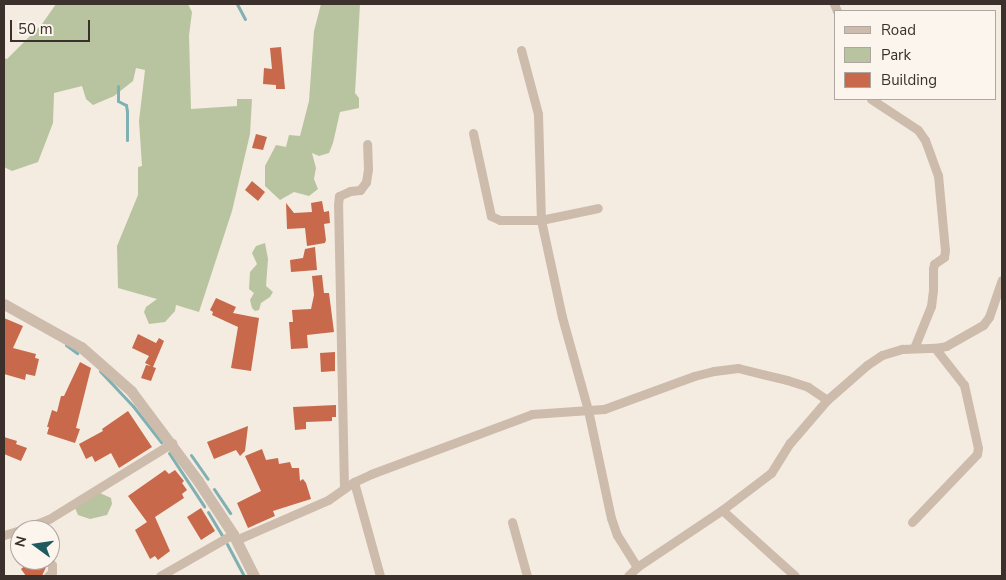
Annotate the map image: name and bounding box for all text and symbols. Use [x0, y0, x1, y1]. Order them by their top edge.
scale bar [12, 10, 92, 42]
legend [834, 10, 996, 100]
text: 50 m [18, 19, 53, 39]
text: Road [881, 20, 916, 40]
text: Park [881, 45, 911, 65]
text: Building [881, 70, 937, 90]
north arrow [10, 520, 60, 570]
text: N [10, 534, 31, 549]

